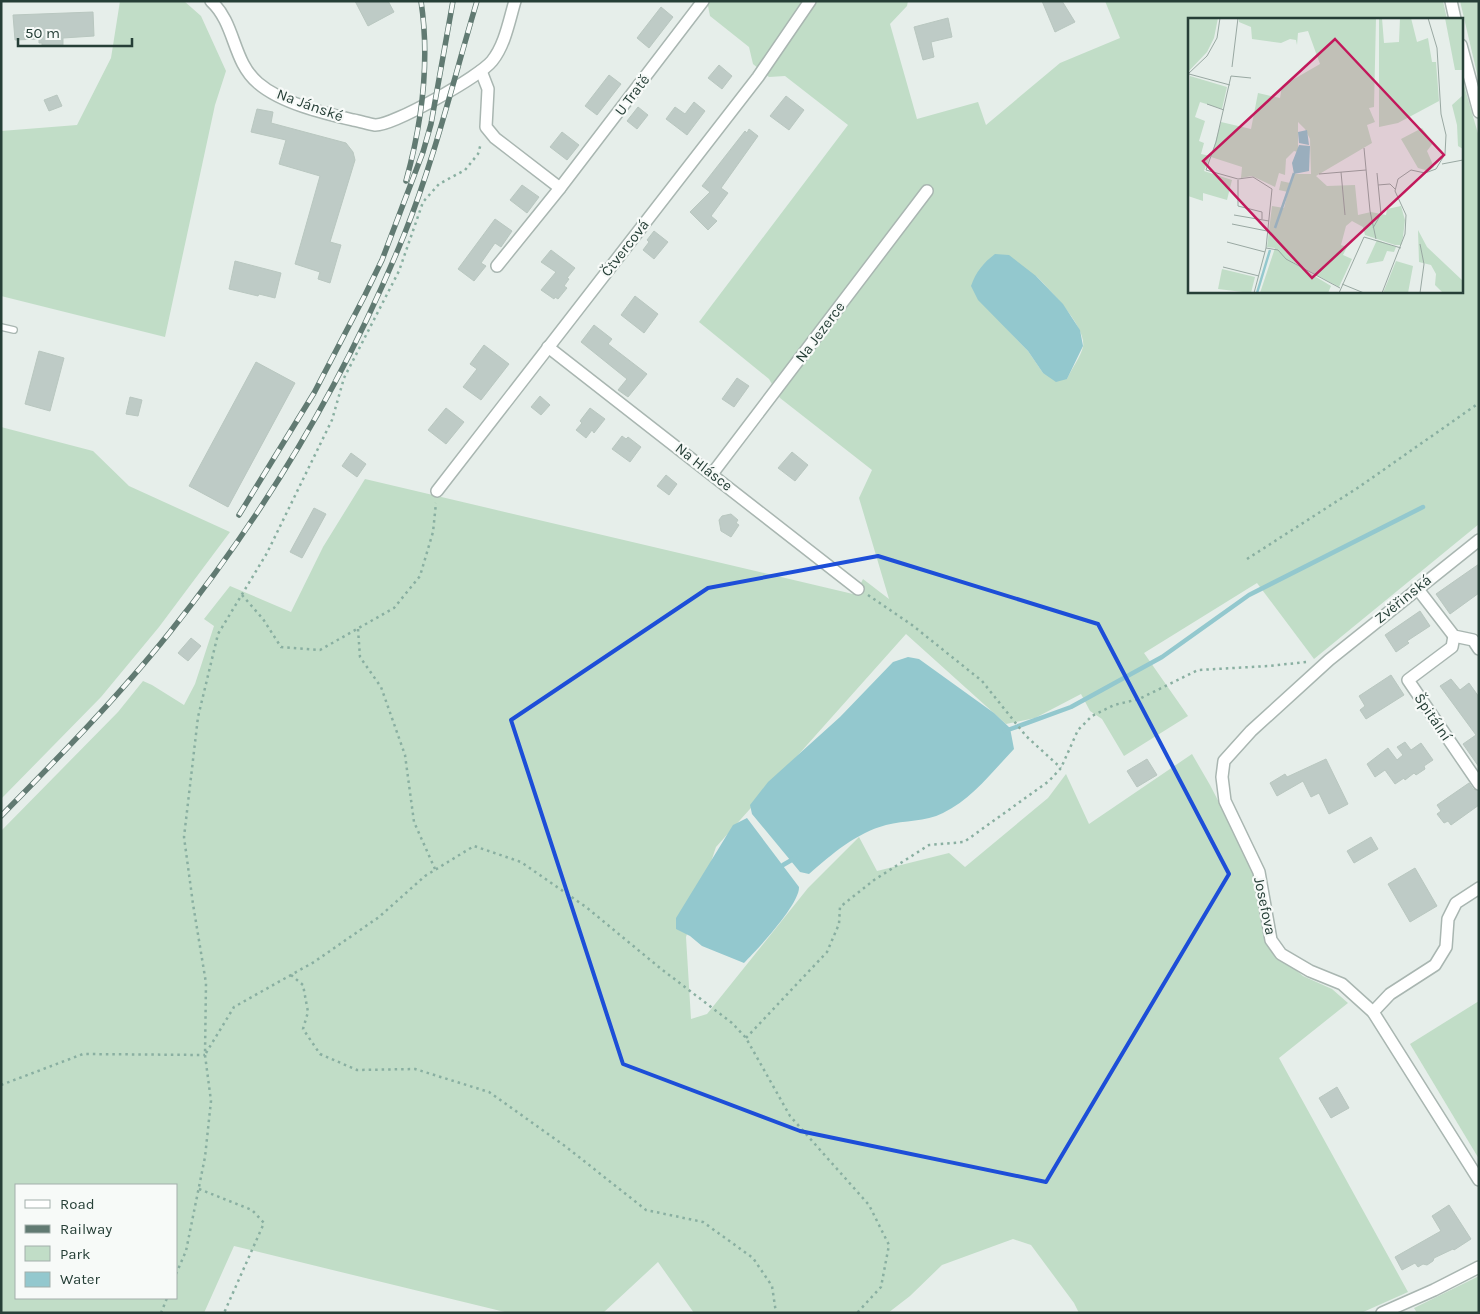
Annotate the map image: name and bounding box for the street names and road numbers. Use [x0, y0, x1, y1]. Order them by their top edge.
street label: U Tratě [611, 71, 653, 119]
street label: Na Jánské [274, 85, 346, 125]
street label: Čtvercová [597, 216, 653, 280]
street label: Na Jezerce [791, 298, 849, 366]
street label: Na Hlásce [672, 439, 736, 495]
street label: Zvěřinská [1371, 571, 1435, 627]
street label: Špitální [1410, 690, 1456, 745]
street label: Josefova [1250, 875, 1280, 937]

